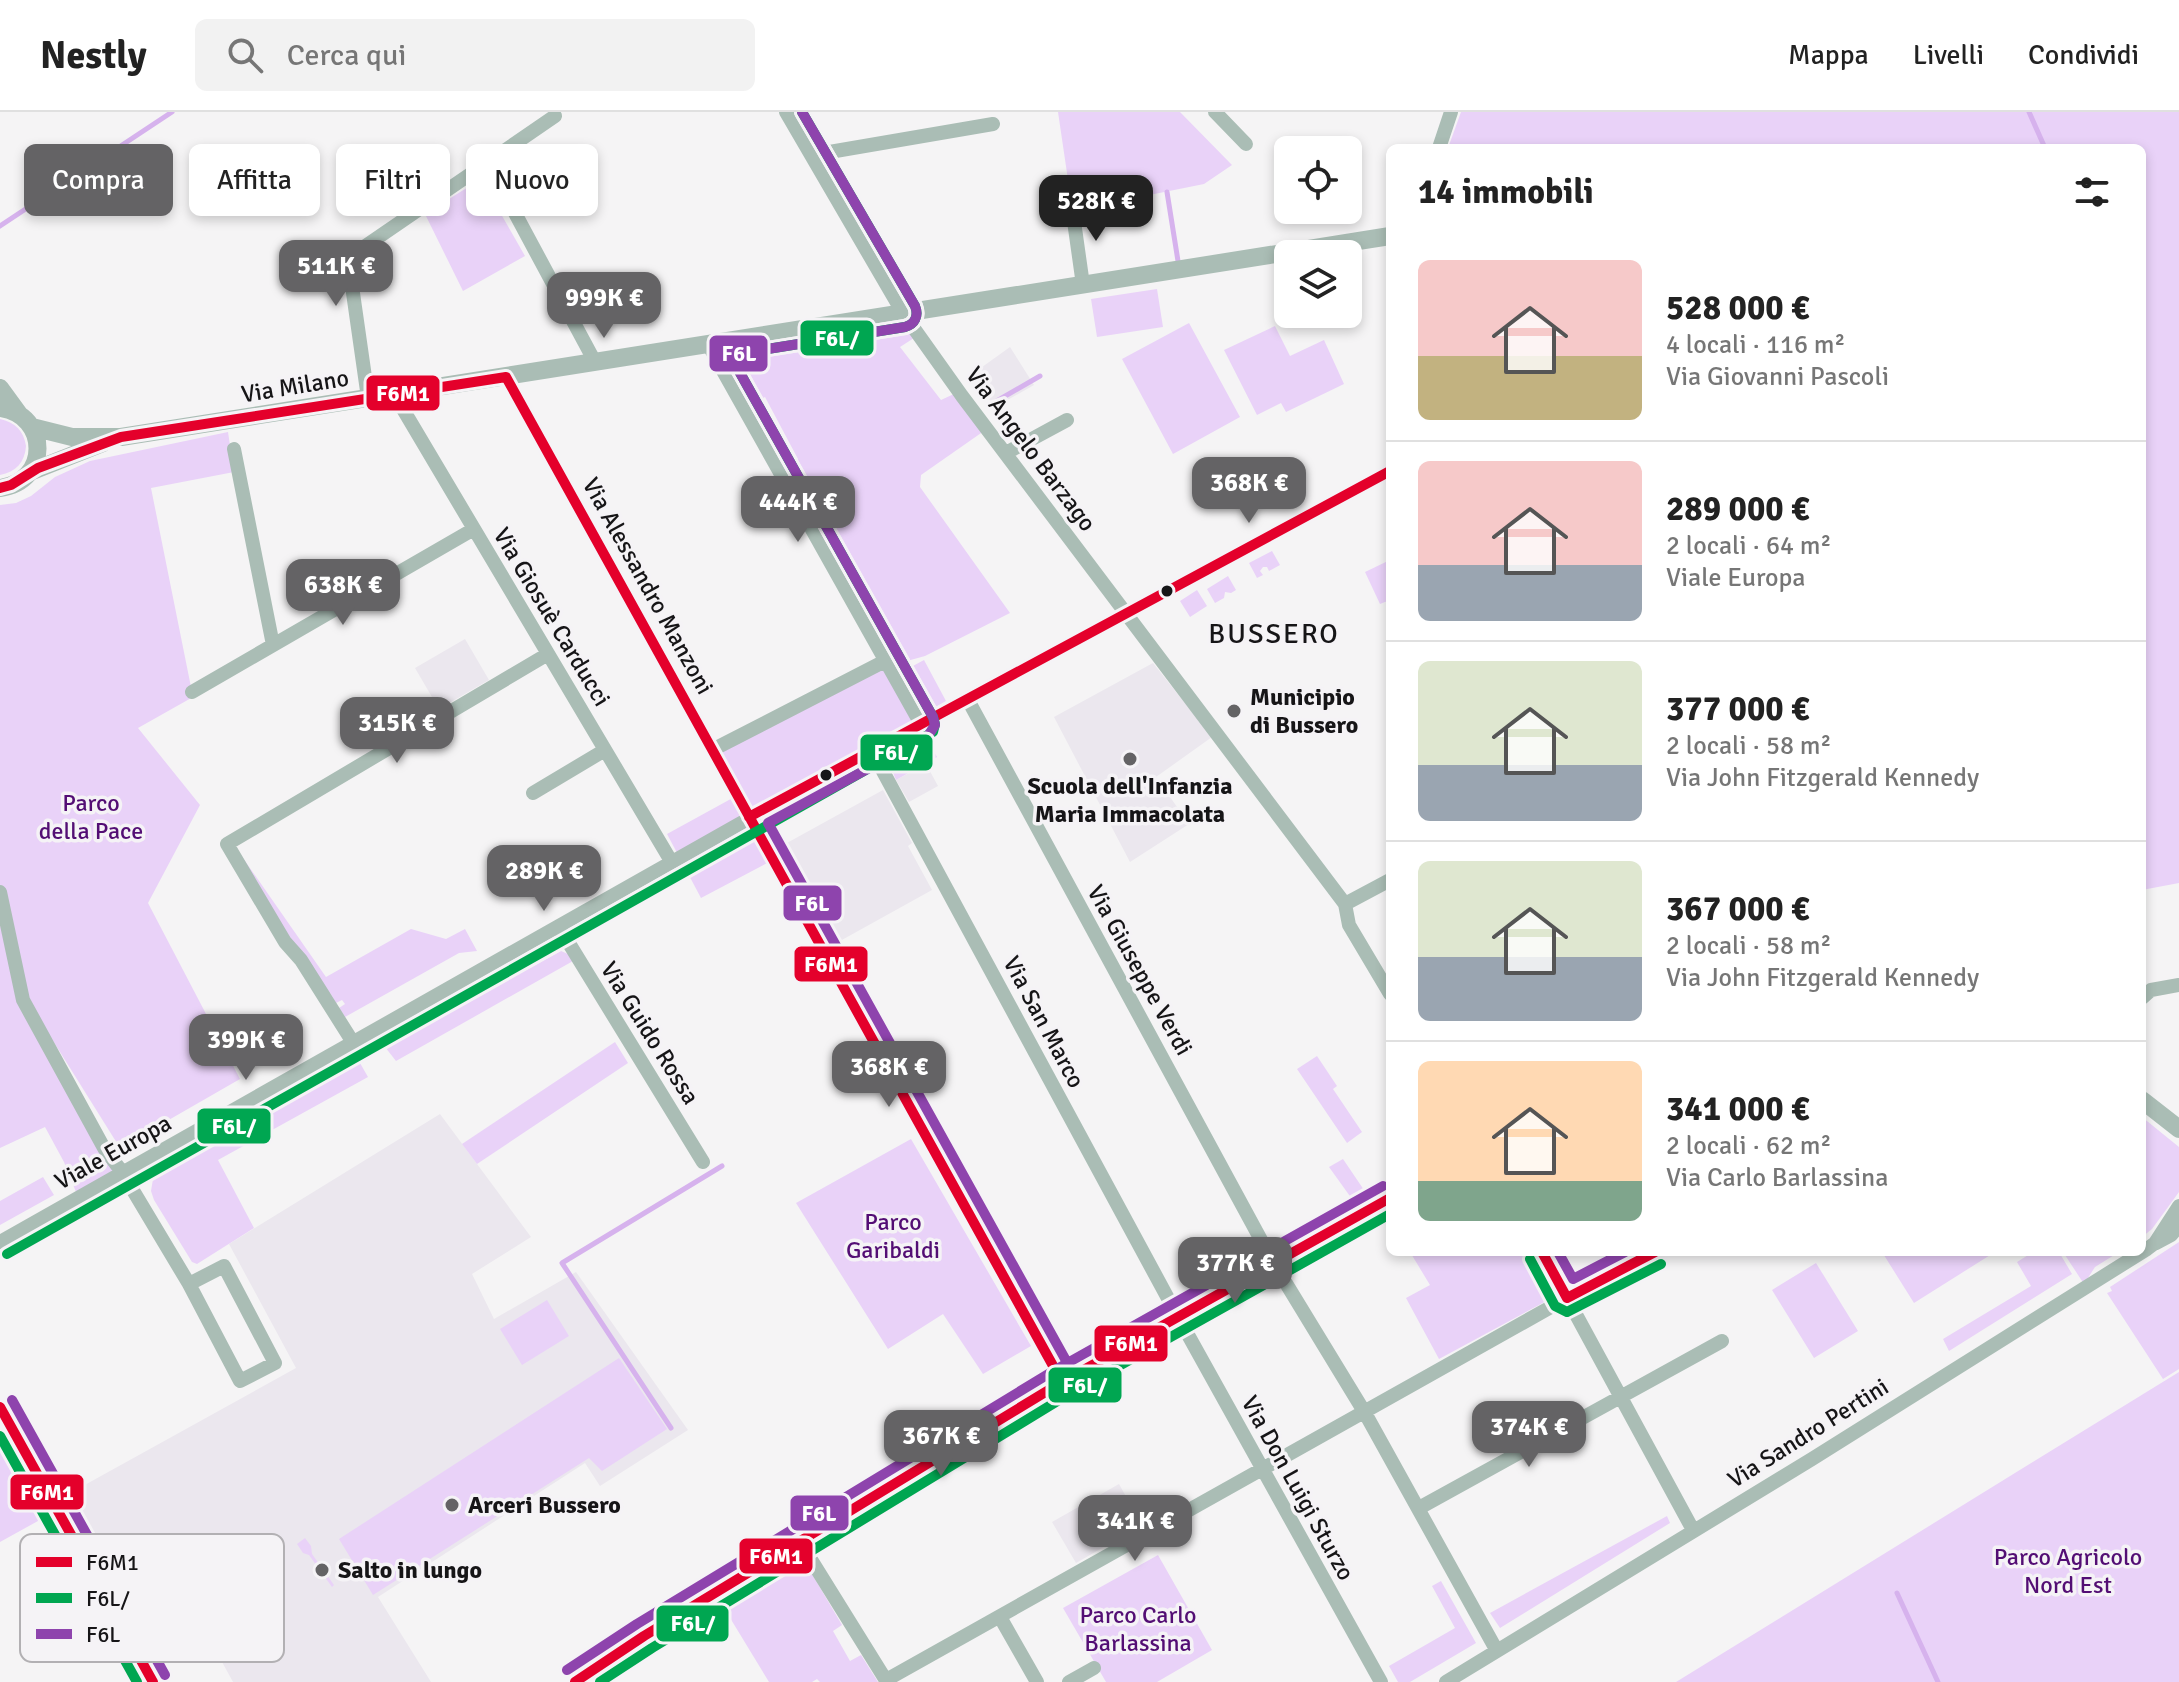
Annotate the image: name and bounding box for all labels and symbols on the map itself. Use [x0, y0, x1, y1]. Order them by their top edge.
pin: 528K € [1031, 175, 1161, 243]
pin: 511K € [271, 240, 401, 308]
pin: 999K € [539, 272, 669, 340]
line badge: F6L/ [799, 319, 875, 357]
text: F6L/ [814, 325, 860, 352]
line badge: F6L [708, 334, 769, 373]
text: F6L [721, 340, 757, 367]
street label: Via Angelo Barzago [959, 361, 1103, 537]
street label: Via Milano [239, 363, 351, 409]
line badge: F6M1 [365, 374, 441, 412]
text: F6M1 [376, 380, 430, 407]
pin: 368K € [1184, 457, 1314, 525]
street label: Via Alessandro Manzoni [576, 472, 720, 700]
pin: 444K € [733, 476, 863, 544]
street label: Via Giosuè Carducci [487, 522, 617, 712]
pin: 638K € [278, 559, 408, 627]
unlabelled marker [1159, 583, 1175, 599]
district label: BUSSERO [1208, 617, 1340, 651]
place label: Municipio di Bussero [1250, 682, 1358, 740]
pin: 315K € [332, 697, 462, 765]
marker: Municipio di Bussero [1225, 702, 1243, 720]
line badge: F6L/ [859, 733, 934, 772]
text: F6L/ [873, 739, 919, 766]
marker: Scuola dell'Infanzia Maria Immacolata [1121, 750, 1139, 768]
unlabelled marker [818, 767, 834, 783]
place label: Scuola dell'Infanzia Maria Immacolata [1027, 771, 1233, 829]
park label: Parco della Pace [39, 788, 143, 846]
pin: 289K € [479, 845, 609, 913]
street label: Via Giuseppe Verdi [1081, 879, 1199, 1061]
line badge: F6L [782, 884, 843, 922]
text: F6L [794, 890, 830, 917]
line badge: F6M1 [793, 945, 869, 983]
text: F6M1 [804, 951, 858, 978]
street label: Via San Marco [997, 951, 1091, 1093]
street label: Via Guido Rossa [594, 956, 706, 1110]
pin: 399K € [181, 1014, 311, 1082]
pin: 368K € [824, 1041, 954, 1109]
line badge: F6L/ [196, 1107, 272, 1145]
street label: Viale Europa [49, 1108, 177, 1196]
text: F6L/ [211, 1113, 257, 1140]
park label: Parco Garibaldi [846, 1207, 940, 1265]
pin: 377K € [1170, 1237, 1300, 1305]
line badge: F6M1 [1093, 1324, 1169, 1363]
text: F6M1 [1104, 1330, 1158, 1357]
line badge: F6L/ [1047, 1366, 1123, 1404]
street label: Via Sandro Pertini [1722, 1371, 1894, 1495]
text: F6L/ [1062, 1372, 1108, 1399]
street label: Via Don Luigi Sturzo [1235, 1390, 1361, 1586]
pin: 374K € [1464, 1401, 1594, 1469]
pin: 367K € [876, 1410, 1006, 1478]
line badge: F6M1 [9, 1473, 85, 1511]
text: F6M1 [20, 1479, 74, 1506]
place label: Arceri Bussero [468, 1490, 621, 1520]
line badge: F6L [789, 1494, 850, 1532]
pin: 341K € [1070, 1495, 1200, 1563]
marker: Arceri Bussero [443, 1496, 461, 1514]
text: F6L [801, 1500, 837, 1527]
legend [20, 1534, 284, 1662]
line badge: F6M1 [738, 1537, 814, 1575]
park label: Parco Agricolo Nord Est [1994, 1542, 2142, 1600]
text: F6M1 [749, 1543, 803, 1570]
text: F6M1 [86, 1549, 139, 1576]
place label: Salto in lungo [338, 1555, 482, 1585]
marker: Salto in lungo [313, 1561, 331, 1579]
text: F6L/ [86, 1585, 131, 1612]
park label: Parco Carlo Barlassina [1079, 1600, 1197, 1658]
line badge: F6L/ [655, 1604, 730, 1643]
text: F6L/ [670, 1610, 716, 1637]
text: F6L [86, 1621, 121, 1648]

